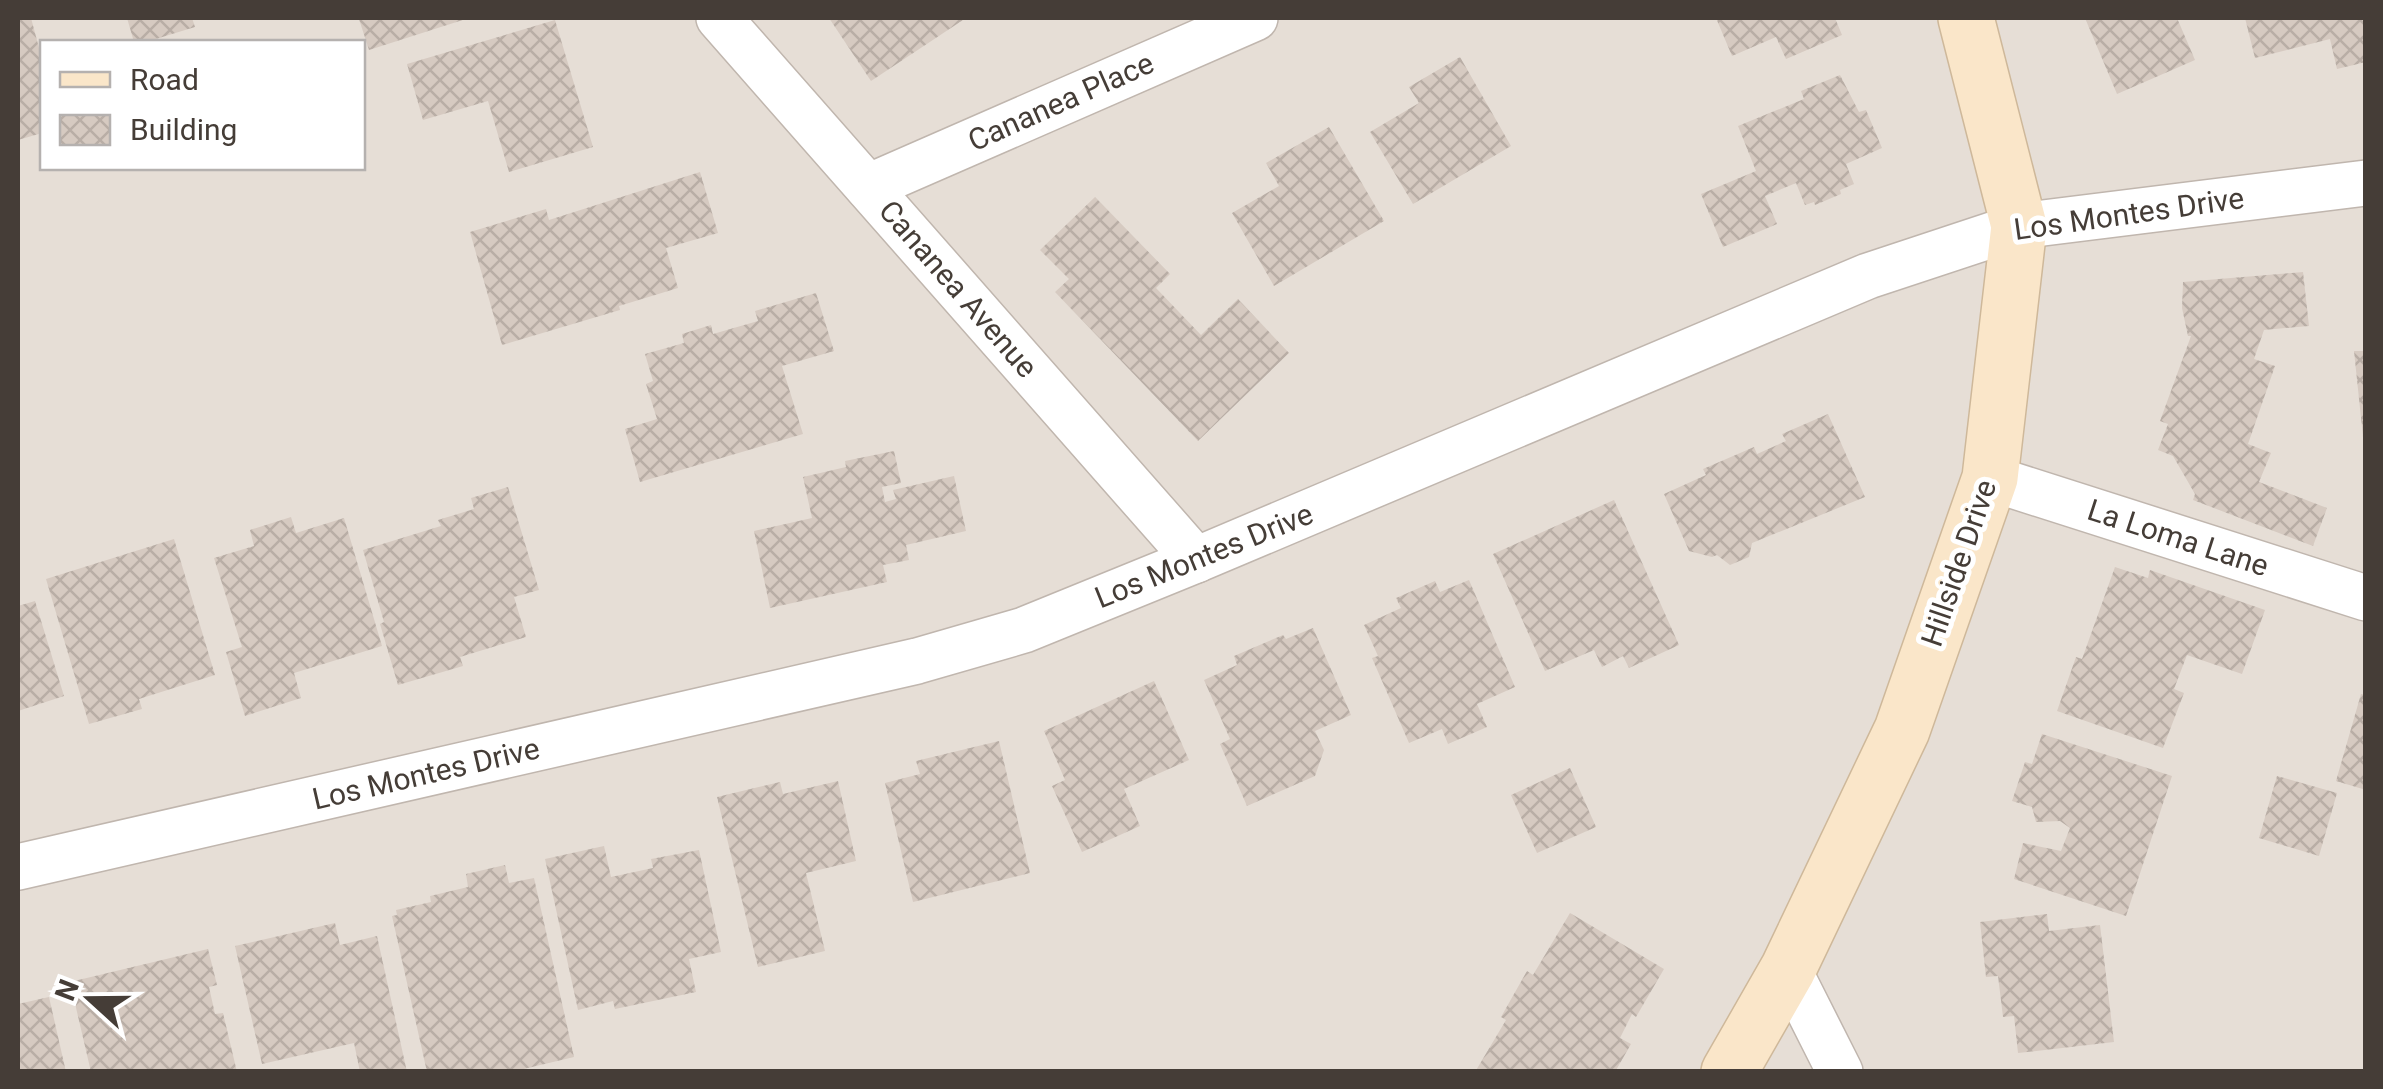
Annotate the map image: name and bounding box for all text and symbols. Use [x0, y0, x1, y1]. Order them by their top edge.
legend [40, 40, 365, 170]
street label: Cananea Place [963, 45, 1159, 158]
text: Road [130, 62, 199, 97]
text: Building [130, 112, 237, 147]
street label: Los Montes Drive [2012, 180, 2246, 247]
street label: Cananea Avenue [872, 193, 1045, 384]
street label: Hillside Drive [1914, 475, 2003, 651]
street label: La Loma Lane [2083, 492, 2273, 583]
street label: Los Montes Drive [1090, 496, 1318, 615]
street label: Los Montes Drive [309, 730, 543, 817]
north arrow [40, 949, 140, 1049]
text: N [48, 975, 86, 1005]

